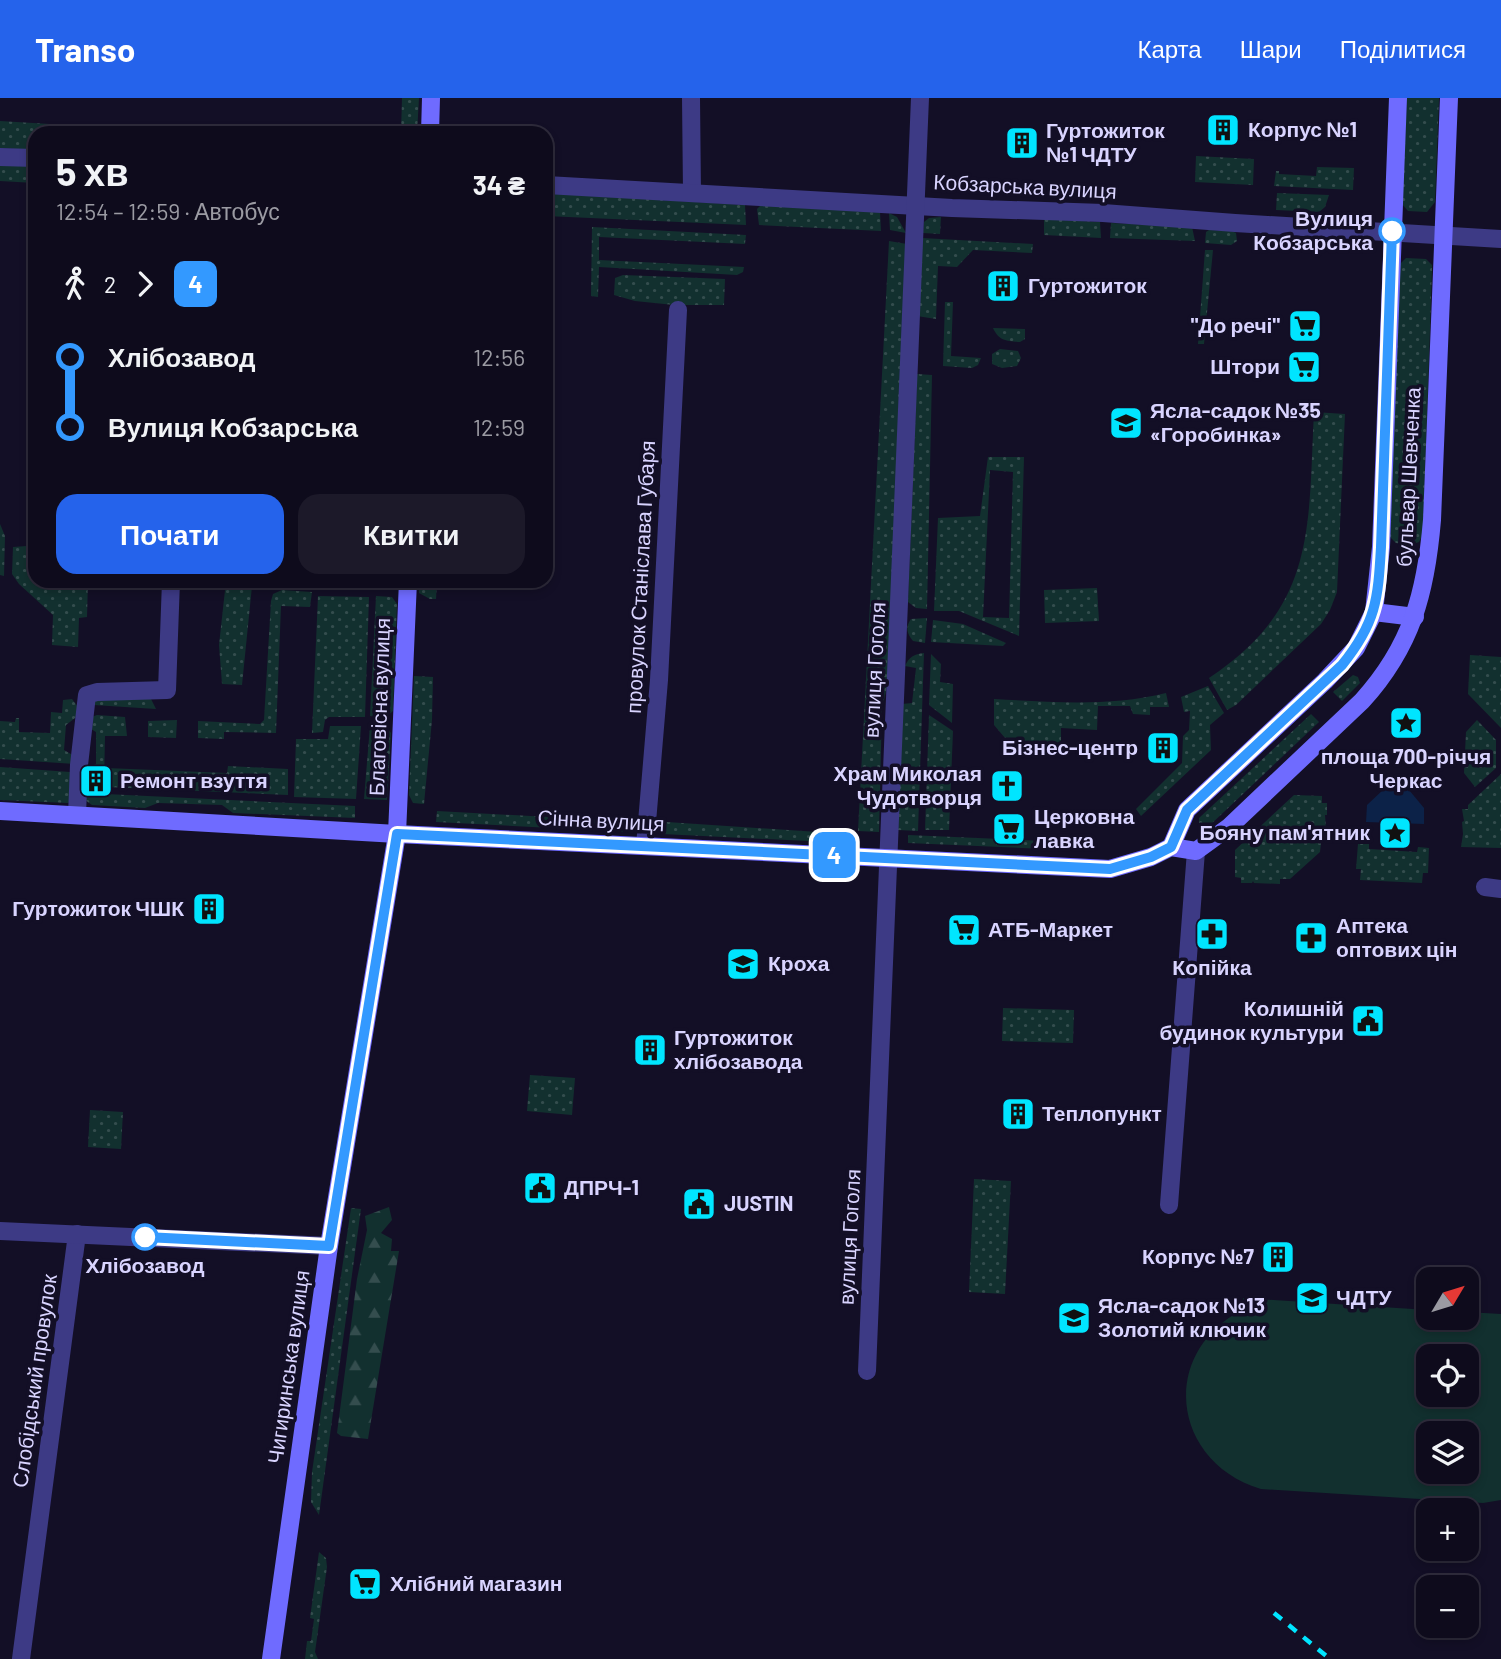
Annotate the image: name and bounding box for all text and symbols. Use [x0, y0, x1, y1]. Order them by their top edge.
text: Transo [35, 29, 135, 69]
text: Карта [1137, 34, 1202, 63]
text: Шари [1240, 34, 1302, 63]
text: Поділитися [1340, 34, 1466, 63]
building icon: Корпус №1 [1204, 111, 1242, 149]
place label: Корпус №1 [1248, 116, 1357, 141]
place label: Гуртожиток №1 ЧДТУ [1046, 117, 1165, 166]
building icon: Гуртожиток №1 ЧДТУ [1003, 124, 1041, 162]
text: 5 хв [56, 148, 129, 194]
street label: Кобзарська вулиця [933, 168, 1117, 203]
text: 34 ₴ [473, 169, 525, 200]
text: 12:54 – 12:59 · Автобус [56, 197, 280, 225]
place label: Вулиця Кобзарська [1253, 205, 1373, 254]
marker: Вулиця Кобзарська [1379, 218, 1405, 244]
icon: walk [56, 265, 94, 303]
icon: forward [126, 265, 164, 303]
building icon: Гуртожиток [984, 267, 1022, 305]
text: 4 [188, 269, 203, 298]
text: 2 [104, 270, 116, 298]
place label: Гуртожиток [1028, 272, 1147, 297]
supermarket icon: "До речі" [1286, 307, 1324, 345]
place label: "До речі" [1191, 312, 1280, 337]
text: Хлібозавод [108, 341, 255, 372]
text: 12:56 [473, 343, 525, 371]
supermarket icon: Штори [1285, 348, 1323, 386]
place label: Штори [1210, 353, 1280, 378]
street label: бульвар Шевченка [1390, 386, 1425, 567]
place label: Ясла-садок №35 «Горобинка» [1150, 397, 1321, 446]
school or university icon: Ясла-садок №35 «Горобинка» [1107, 404, 1145, 442]
text: Вулиця Кобзарська [108, 411, 358, 442]
text: 12:59 [473, 413, 525, 441]
street label: провулок Станіслава Губаря [620, 440, 659, 714]
button: Почати [56, 494, 284, 574]
button: Квитки [298, 494, 525, 574]
street label: вулиця Гоголя [857, 601, 890, 738]
street label: Благовісна вулиця [363, 617, 394, 796]
place icon: площа 700-річчя Черкас [1387, 704, 1425, 742]
building icon: Бізнес-центр [1144, 729, 1182, 767]
place label: Бізнес-центр [1002, 734, 1138, 759]
place label: площа 700-річчя Черкас [1321, 743, 1491, 792]
place label: Храм Миколая Чудотворця [834, 760, 982, 809]
building icon: Ремонт взуття [77, 762, 115, 800]
place label: Ремонт взуття [120, 767, 268, 792]
church icon: Храм Миколая Чудотворця [988, 767, 1026, 805]
place label: Церковна лавка [1034, 803, 1135, 852]
street label: Сінна вулиця [537, 804, 665, 835]
supermarket icon: Церковна лавка [990, 810, 1028, 848]
place icon: Бояну пам'ятник [1376, 814, 1414, 852]
place label: Бояну пам'ятник [1199, 819, 1370, 844]
line badge: 4 [811, 832, 857, 878]
text: 4 [827, 840, 841, 869]
building icon: Гуртожиток ЧШК [190, 890, 228, 928]
place label: Гуртожиток ЧШК [12, 895, 184, 920]
supermarket icon: АТБ-Маркет [945, 911, 983, 949]
place label: Аптека оптових цін [1336, 912, 1457, 961]
pharmacy icon: Копійка [1193, 915, 1231, 953]
place label: АТБ-Маркет [988, 916, 1113, 941]
pharmacy icon: Аптека оптових цін [1292, 919, 1330, 957]
school or university icon: Кроха [724, 945, 762, 983]
place label: Кроха [768, 950, 830, 975]
place label: Копійка [1172, 954, 1252, 979]
place label: Колишній будинок культури [1159, 995, 1344, 1044]
public building icon: Колишній будинок культури [1349, 1002, 1387, 1040]
place label: Гуртожиток хлібозавода [674, 1024, 803, 1073]
building icon: Гуртожиток хлібозавода [631, 1031, 669, 1069]
building icon: Теплопункт [999, 1095, 1037, 1133]
place label: Теплопункт [1042, 1100, 1162, 1125]
street label: вулиця Гоголя [832, 1168, 865, 1305]
public building icon: ДПРЧ-1 [521, 1169, 559, 1207]
place label: ДПРЧ-1 [564, 1174, 639, 1199]
public building icon: JUSTIN [680, 1185, 718, 1223]
place label: JUSTIN [724, 1190, 794, 1215]
marker: Хлібозавод [132, 1224, 158, 1250]
building icon: Корпус №7 [1259, 1238, 1297, 1276]
place label: Корпус №7 [1142, 1243, 1255, 1268]
place label: Хлібозавод [85, 1252, 205, 1277]
north arrow [1416, 1267, 1479, 1330]
map controls [1416, 1267, 1479, 1638]
street label: Чигиринська вулиця [262, 1268, 313, 1465]
street label: Слобідський провулок [6, 1272, 61, 1489]
school or university icon: ЧДТУ [1293, 1279, 1331, 1317]
place label: ЧДТУ [1336, 1284, 1393, 1309]
place label: Ясла-садок №13 Золотий ключик [1098, 1292, 1266, 1341]
school or university icon: Ясла-садок №13 Золотий ключик [1055, 1299, 1093, 1337]
button: locate [1416, 1344, 1479, 1407]
button: layers [1416, 1421, 1479, 1484]
button: + [1416, 1498, 1479, 1561]
supermarket icon: Хлібний магазин [346, 1565, 384, 1603]
place label: Хлібний магазин [390, 1570, 563, 1595]
button: − [1416, 1575, 1479, 1638]

